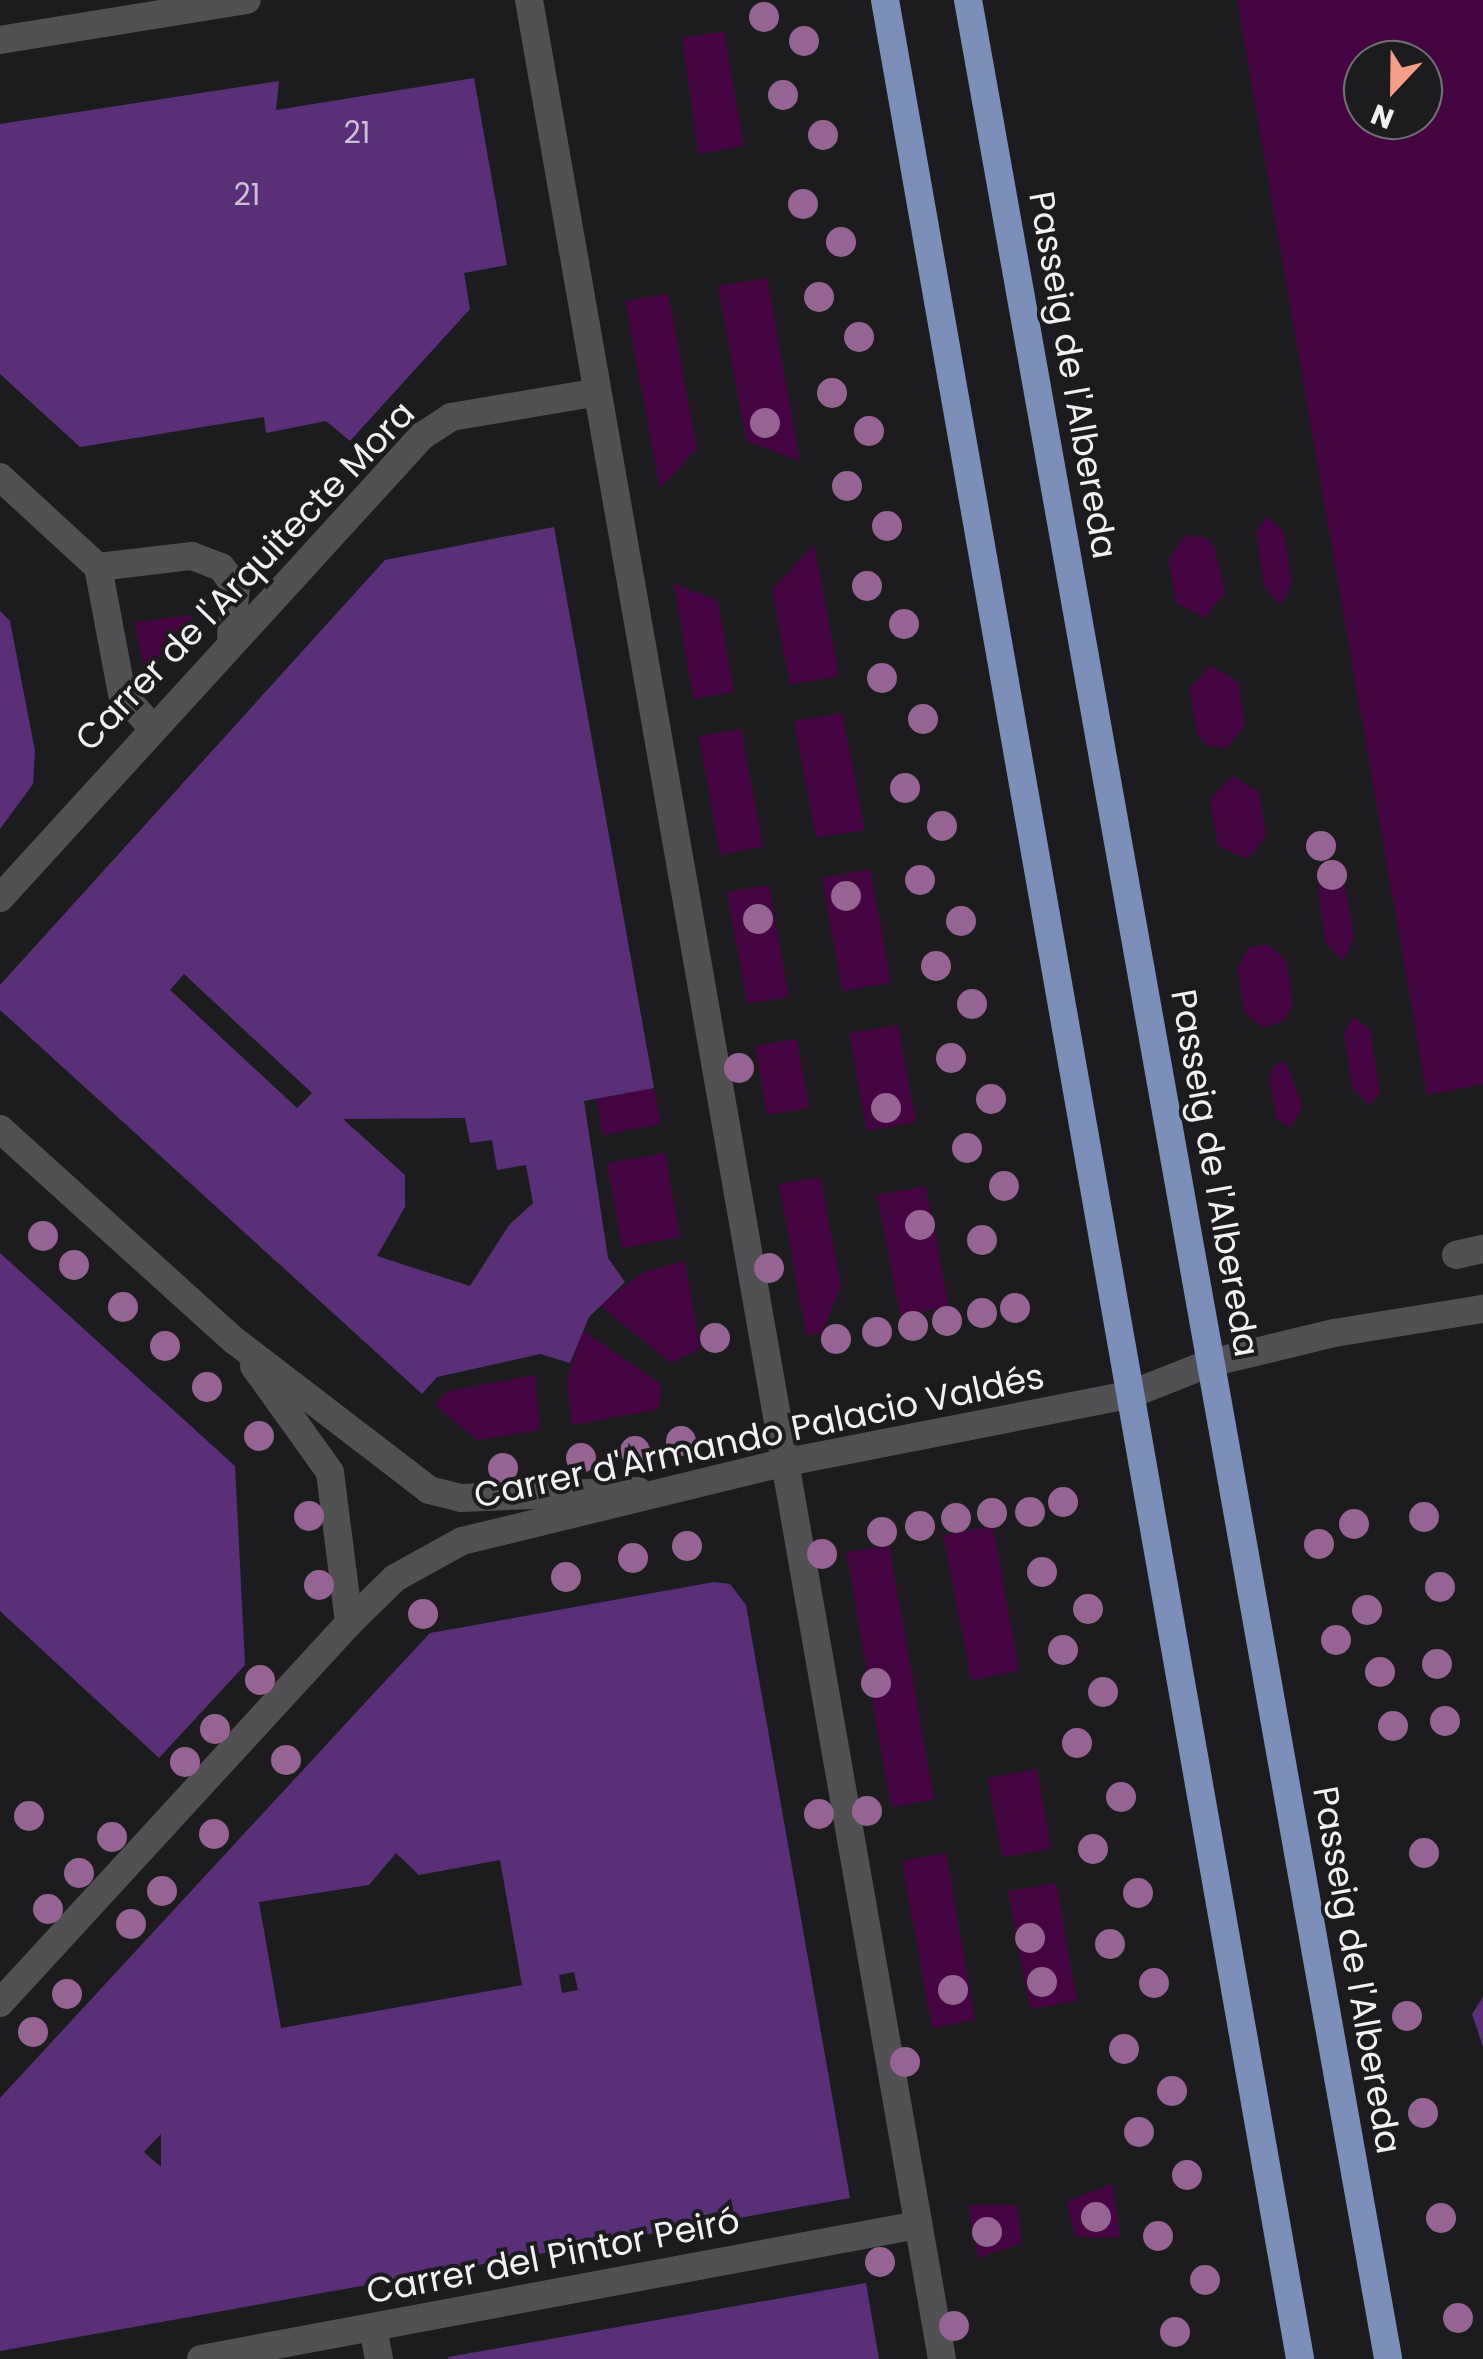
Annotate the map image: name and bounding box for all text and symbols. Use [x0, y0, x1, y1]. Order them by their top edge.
north arrow [1343, 40, 1443, 140]
text: N [1365, 94, 1399, 138]
house number: 21 [344, 115, 370, 151]
house number: 21 [234, 177, 260, 213]
street label: Passeig de l'Albereda [1020, 188, 1126, 562]
street label: Carrer de l'Arquitecte Mora [67, 392, 423, 760]
street label: Passeig de l'Albereda [1162, 986, 1268, 1360]
street label: Carrer d'Armando Palacio Valdés [470, 1355, 1048, 1517]
street label: Passeig de l'Albereda [1304, 1783, 1410, 2157]
street label: Carrer del Pintor Peiró [363, 2199, 743, 2313]

